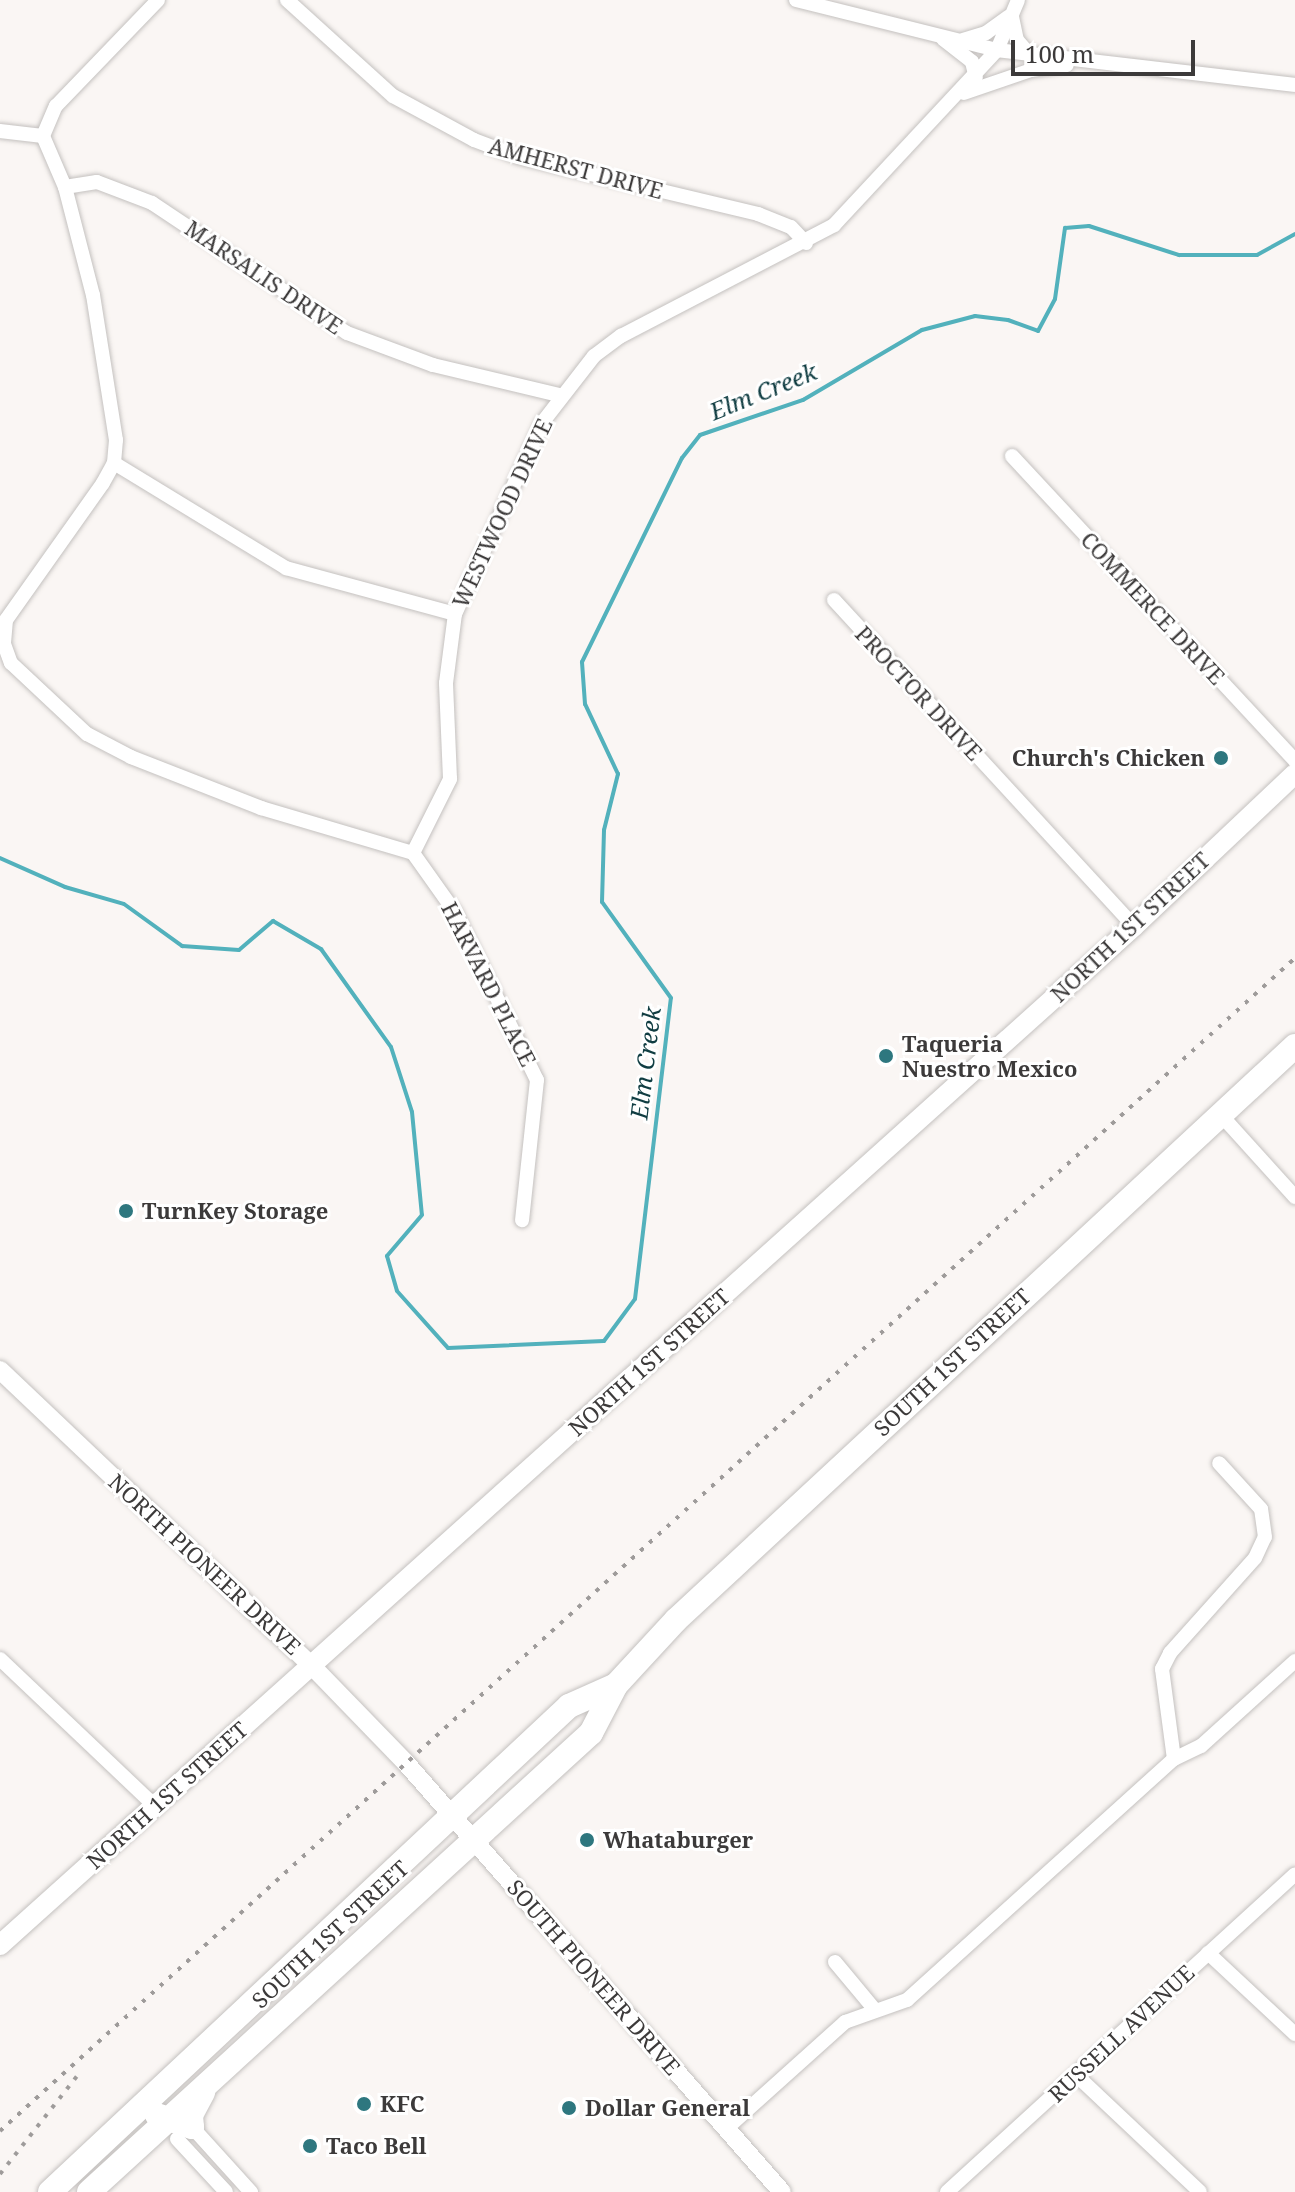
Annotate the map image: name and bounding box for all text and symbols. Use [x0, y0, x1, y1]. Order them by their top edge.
scale bar [1015, 24, 1199, 74]
text: 100 m [1025, 37, 1094, 70]
street label: AMHERST DRIVE [486, 132, 666, 204]
street label: MARSALIS DRIVE [180, 215, 348, 339]
water label: Elm Creek [705, 356, 821, 426]
street label: WESTWOOD DRIVE [447, 414, 557, 612]
street label: COMMERCE DRIVE [1076, 526, 1230, 690]
street label: PROCTOR DRIVE [850, 620, 988, 766]
place label: Church's Chicken [1012, 745, 1205, 771]
marker: Church's Chicken [1212, 749, 1230, 767]
street label: NORTH 1ST STREET [1045, 847, 1215, 1007]
street label: HARVARD PLACE [436, 897, 542, 1071]
water label: Elm Creek [624, 1005, 666, 1121]
place label: Taqueria Nuestro Mexico [902, 1030, 1077, 1082]
marker: Taqueria Nuestro Mexico [877, 1047, 895, 1065]
place label: TurnKey Storage [142, 1198, 328, 1224]
marker: TurnKey Storage [117, 1202, 135, 1220]
street label: NORTH 1ST STREET [563, 1283, 735, 1441]
street label: SOUTH 1ST STREET [868, 1283, 1036, 1441]
street label: NORTH PIONEER DRIVE [104, 1468, 306, 1660]
street label: NORTH 1ST STREET [81, 1716, 253, 1874]
place label: Whataburger [603, 1827, 753, 1853]
marker: Whataburger [578, 1831, 596, 1849]
street label: SOUTH 1ST STREET [246, 1855, 414, 2013]
street label: SOUTH PIONEER DRIVE [502, 1874, 686, 2080]
street label: RUSSELL AVENUE [1043, 1959, 1199, 2107]
place label: KFC [380, 2091, 425, 2117]
marker: KFC [355, 2095, 373, 2113]
place label: Dollar General [585, 2095, 750, 2121]
marker: Dollar General [560, 2099, 578, 2117]
place label: Taco Bell [326, 2133, 427, 2159]
marker: Taco Bell [301, 2137, 319, 2155]

